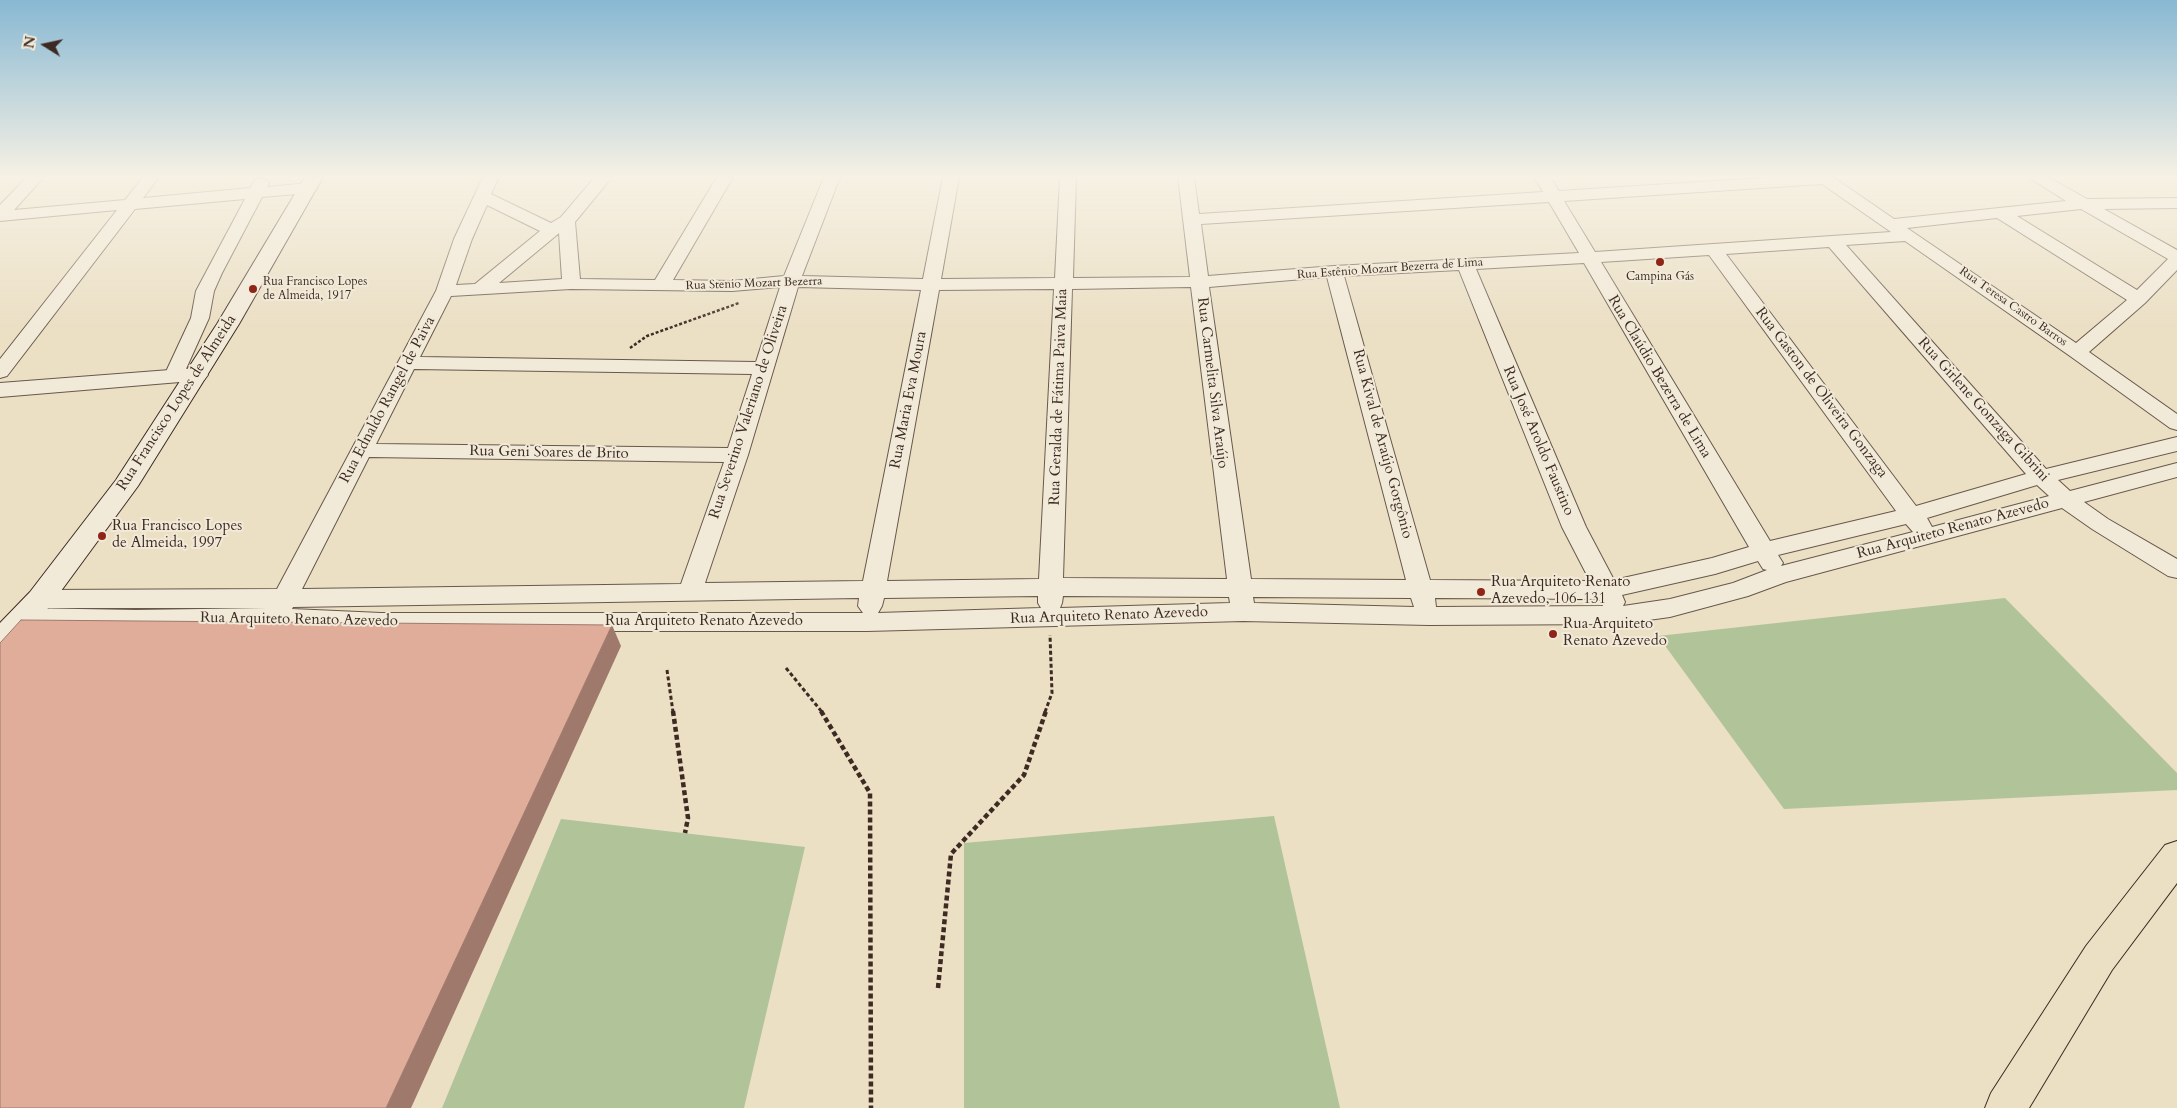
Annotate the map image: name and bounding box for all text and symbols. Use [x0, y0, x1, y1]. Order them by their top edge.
north arrow [20, 20, 70, 70]
text: N [19, 35, 40, 50]
street label: Rua Estênio Mozart Bezerra de Lima [1297, 255, 1483, 283]
marker: Campina Gás [1654, 256, 1666, 268]
street label: Rua Teresa Castro Barros [1956, 264, 2070, 350]
place label: Campina Gás [1626, 270, 1694, 284]
street label: Rua Stenio Mozart Bezerra [686, 274, 822, 294]
place label: Rua Francisco Lopes de Almeida, 1917 [263, 275, 367, 303]
marker: Rua Francisco Lopes de Almeida, 1917 [247, 283, 259, 295]
street label: Rua Geralda de Fátima Paiva Maia [1046, 288, 1072, 506]
street label: Rua Claúdio Bezerra de Lima [1603, 292, 1715, 462]
street label: Rua Carmelita Silva Araújo [1193, 296, 1231, 470]
street label: Rua Severino Valeriano de Oliveira [706, 303, 792, 521]
street label: Rua Gaston de Oliveira Gonzaga [1751, 304, 1891, 482]
street label: Rua Francisco Lopes de Almeida [113, 312, 241, 494]
street label: Rua Ednaldo Rangel de Paiva [336, 314, 440, 486]
street label: Rua Maria Eva Moura [887, 330, 931, 470]
street label: Rua Girlene Gonzaga Gibrini [1913, 334, 2053, 486]
street label: Rua Kival de Araújo Gorgônio [1348, 347, 1416, 541]
street label: Rua José Aroldo Faustino [1498, 364, 1578, 518]
street label: Rua Geni Soares de Brito [469, 443, 629, 463]
street label: Rua Arquiteto Renato Azevedo [1855, 495, 2051, 563]
place label: Rua Francisco Lopes de Almeida, 1997 [112, 518, 242, 553]
marker: Rua Francisco Lopes de Almeida, 1997 [96, 530, 108, 542]
place label: Rua Arquiteto Renato Azevedo, 106-131 [1491, 574, 1630, 609]
marker: Rua Arquiteto Renato Azevedo, 106-131 [1475, 586, 1487, 598]
street label: Rua Arquiteto Renato Azevedo [1010, 604, 1208, 628]
street label: Rua Arquiteto Renato Azevedo [200, 609, 398, 631]
street label: Rua Arquiteto Renato Azevedo [605, 613, 803, 631]
place label: Rua Arquiteto Renato Azevedo [1563, 616, 1667, 651]
marker: Rua Arquiteto Renato Azevedo [1547, 628, 1559, 640]

